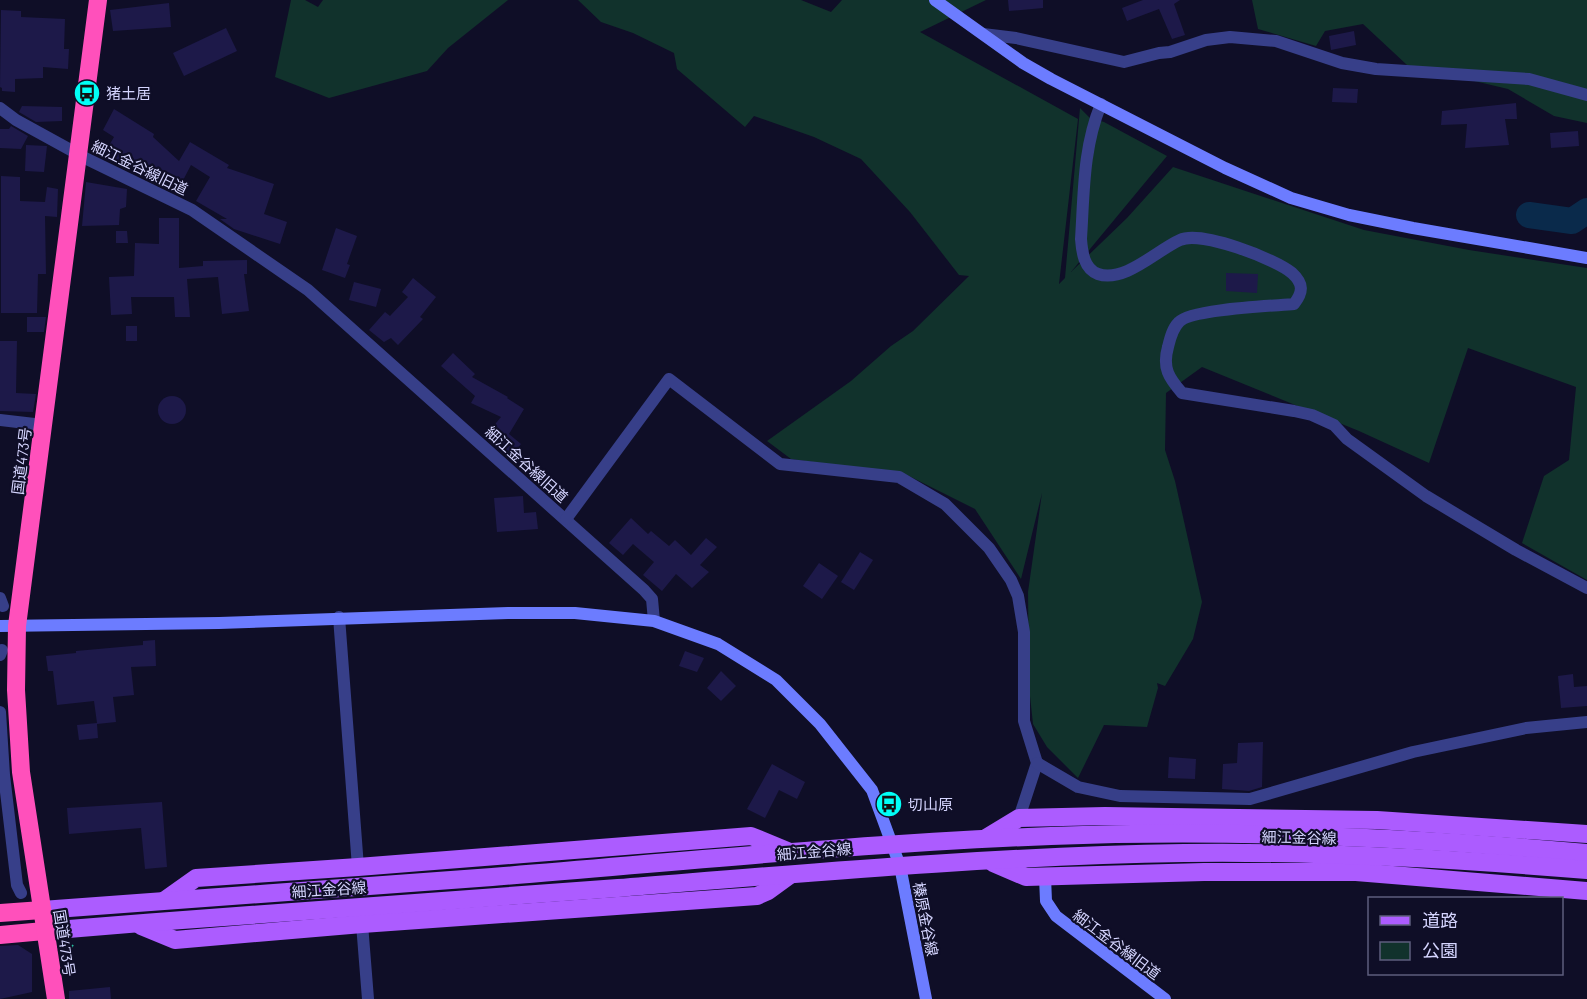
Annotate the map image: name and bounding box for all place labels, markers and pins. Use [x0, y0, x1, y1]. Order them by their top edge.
bus stop icon: 猪土居 [72, 78, 102, 108]
place label: 猪土居 [106, 84, 151, 102]
bus stop icon: 切山原 [874, 789, 904, 819]
place label: 切山原 [908, 795, 953, 813]

